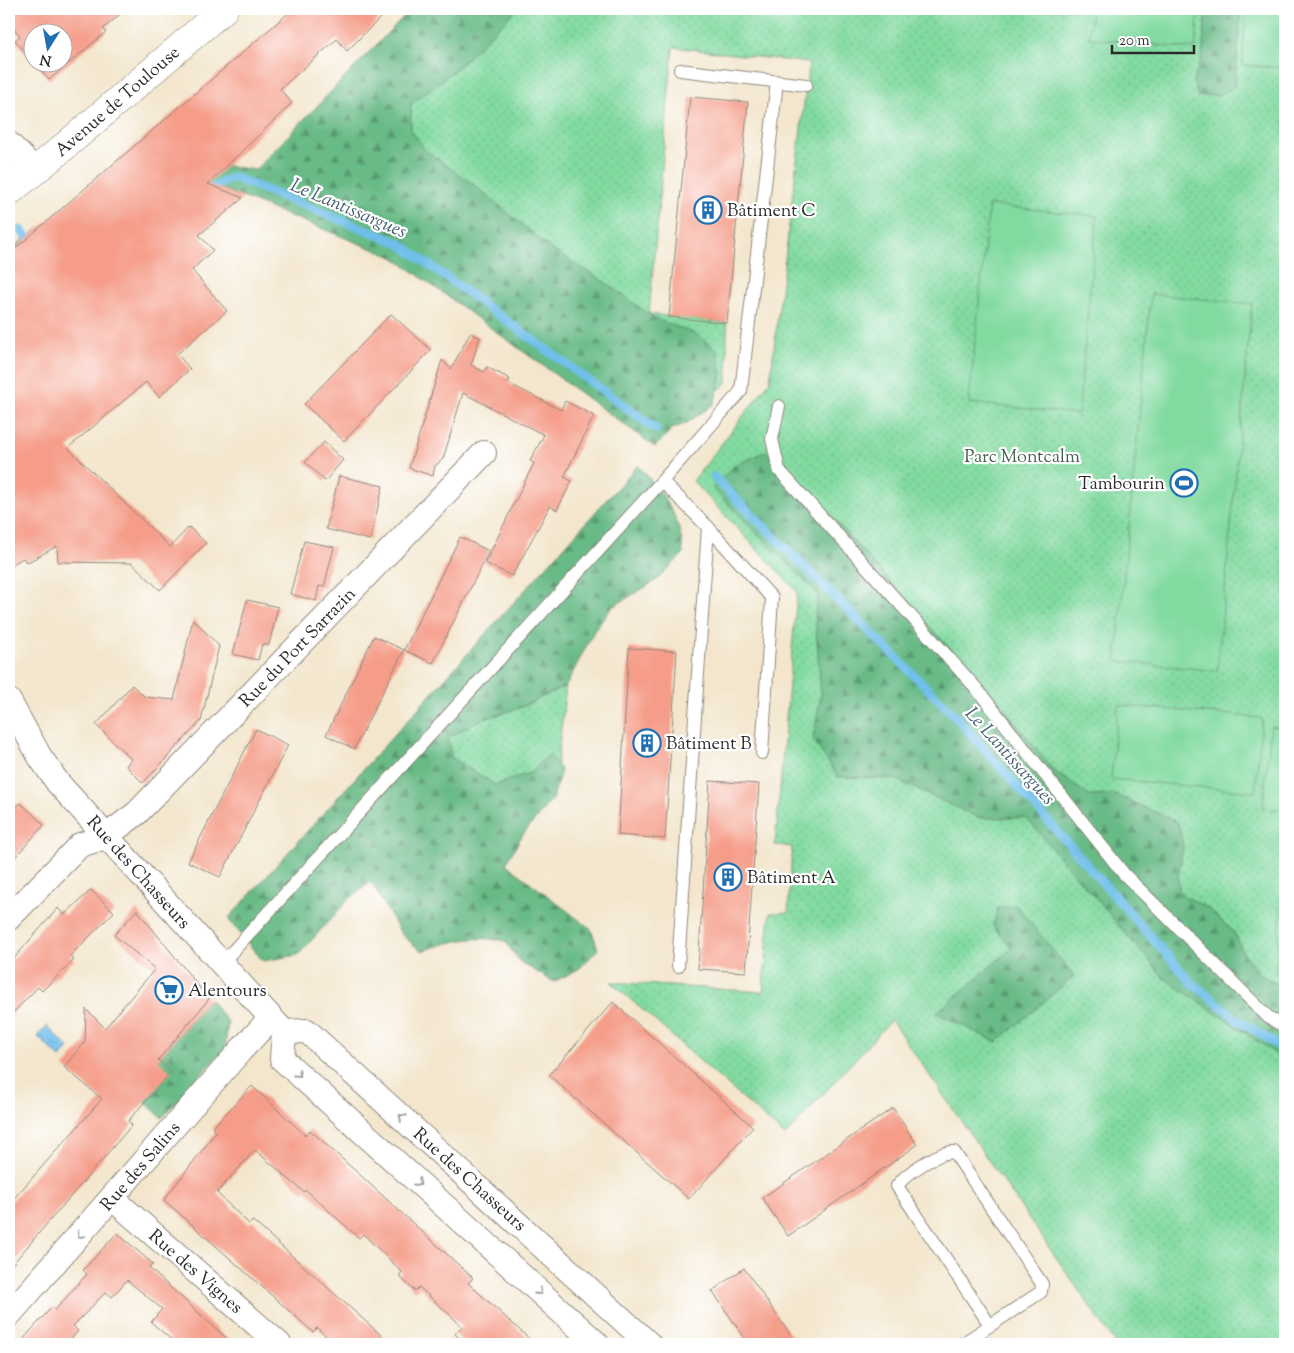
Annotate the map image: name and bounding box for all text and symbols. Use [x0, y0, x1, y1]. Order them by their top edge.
north arrow [22, 22, 72, 72]
scale bar [1112, 22, 1194, 54]
text: 20 m [1119, 31, 1150, 52]
street label: Avenue de Toulouse [50, 41, 186, 164]
text: N [39, 48, 53, 70]
water label: Le Lantissargues [286, 173, 410, 246]
building icon: Bâtiment C [693, 195, 723, 225]
place label: Bâtiment C [727, 199, 816, 225]
park label: Parc Montcalm [964, 445, 1080, 471]
sports icon: Tambourin [1169, 468, 1199, 498]
place label: Tambourin [1078, 472, 1165, 498]
street label: Rue du Port Sarrazin [234, 582, 363, 714]
water label: Le Lantissargues [958, 702, 1061, 812]
building icon: Bâtiment B [632, 728, 662, 758]
place label: Bâtiment B [666, 732, 752, 758]
street label: Rue des Chasseurs [80, 811, 195, 936]
building icon: Bâtiment A [713, 862, 743, 892]
place label: Bâtiment A [747, 866, 836, 892]
supermarket icon: Alentours [154, 975, 184, 1005]
place label: Alentours [188, 979, 267, 1005]
one-way arrow [292, 1068, 301, 1077]
one-way arrow [398, 1114, 407, 1123]
street label: Rue des Salins [95, 1117, 188, 1218]
street label: Rue des Chasseurs [406, 1123, 531, 1238]
one-way arrow [413, 1177, 422, 1186]
street label: Rue des Vignes [142, 1224, 248, 1321]
one-way arrow [77, 1229, 86, 1238]
one-way arrow [533, 1286, 542, 1295]

